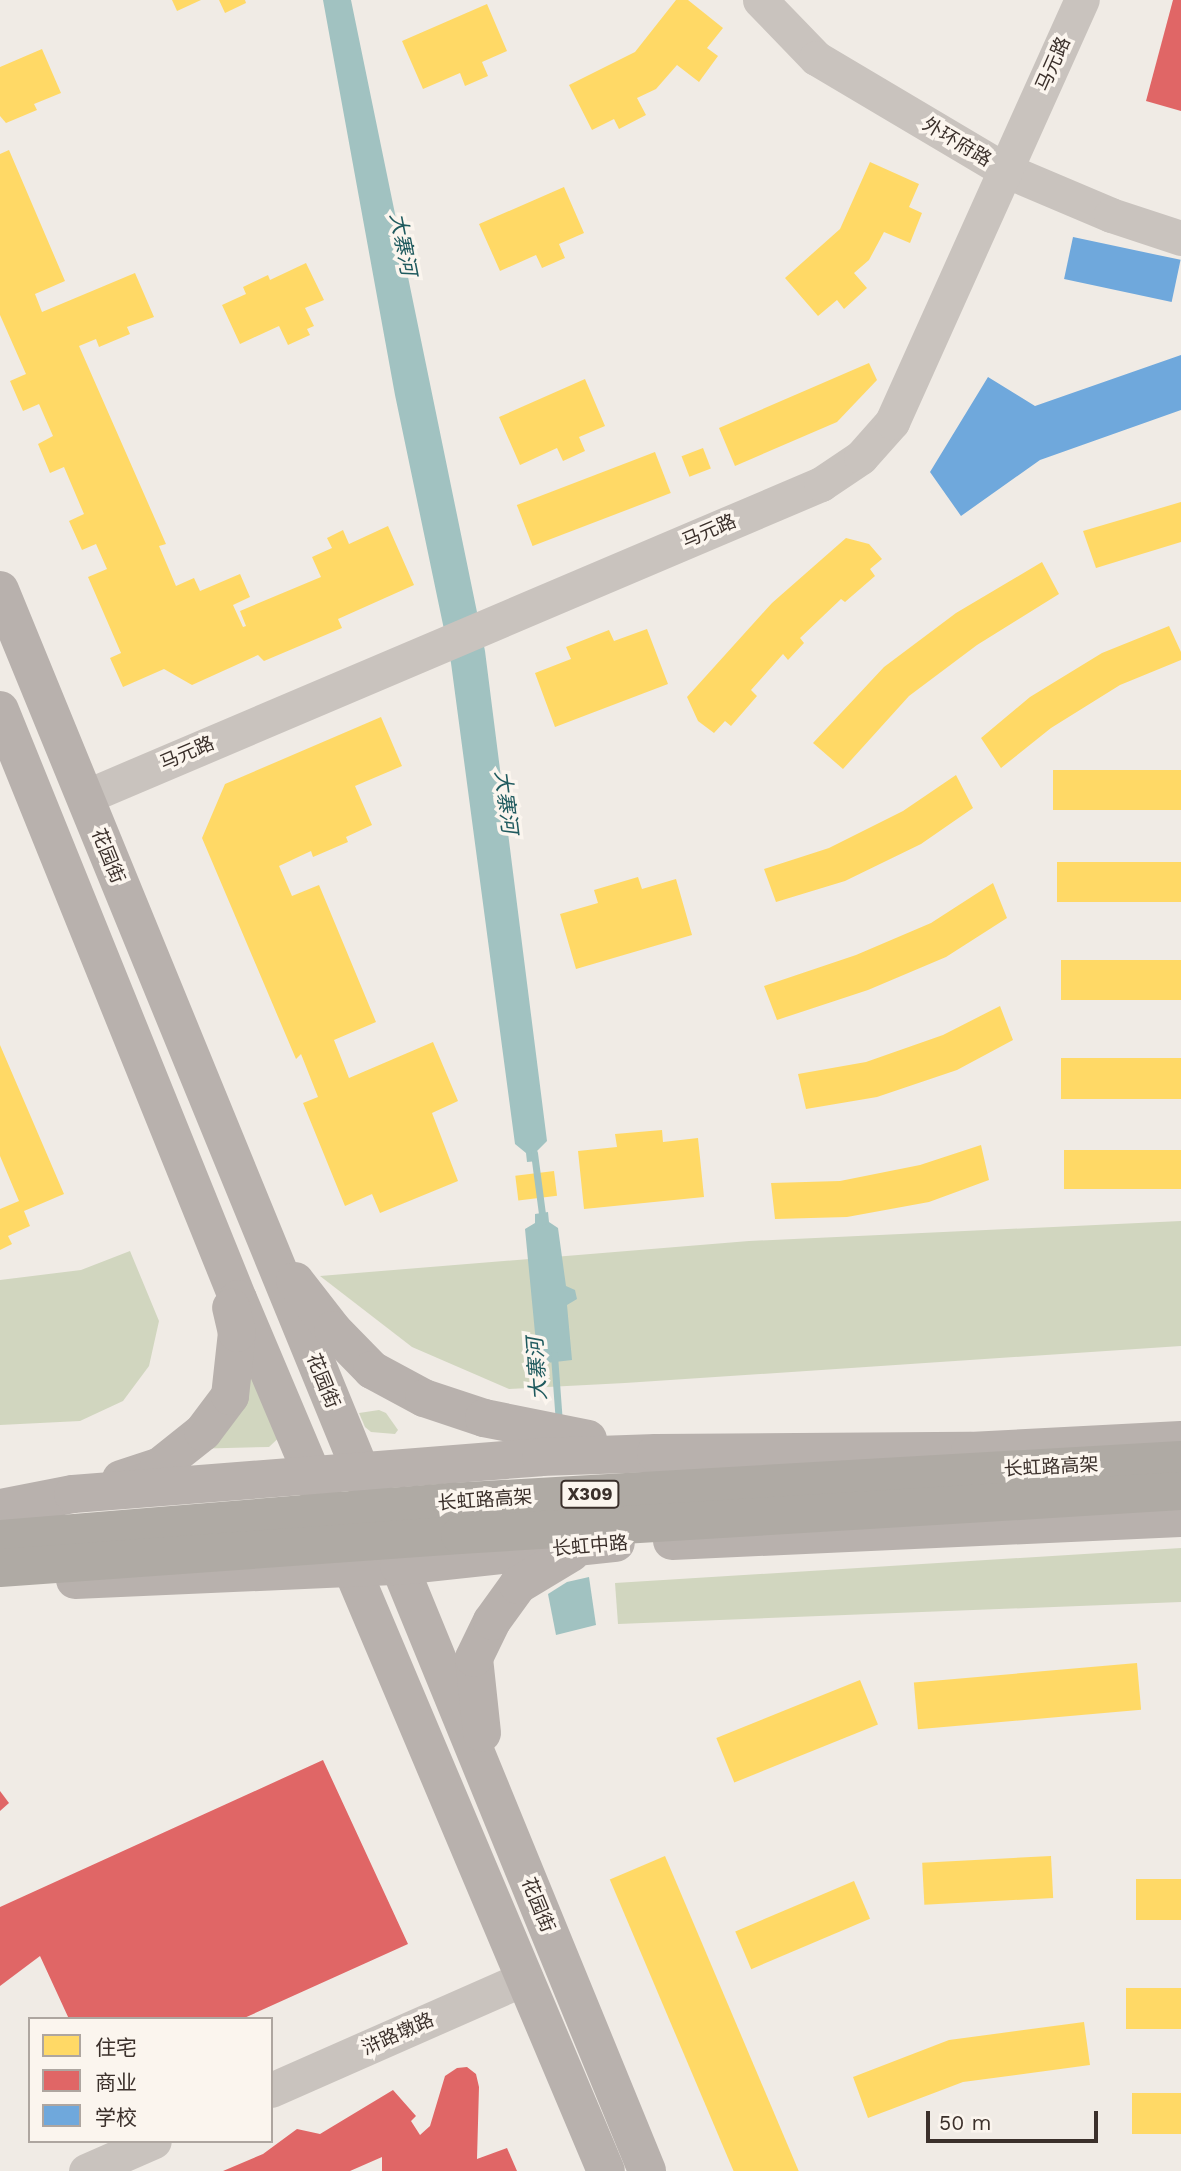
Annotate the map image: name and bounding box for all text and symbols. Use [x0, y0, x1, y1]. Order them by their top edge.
street label: 马元路 [1031, 33, 1075, 95]
street label: 外环府路 [919, 113, 995, 171]
water label: 大寨河 [385, 211, 421, 277]
street label: 马元路 [678, 509, 740, 553]
street label: 马元路 [156, 731, 218, 775]
water label: 大寨河 [490, 769, 522, 835]
street label: 花园街 [87, 825, 129, 887]
water label: 大寨河 [522, 1337, 552, 1401]
street label: 花园街 [302, 1350, 344, 1412]
street label: 长虹路高架 [1003, 1453, 1099, 1481]
road number: X309 [560, 1479, 620, 1508]
street label: 长虹路高架 [437, 1485, 533, 1515]
street label: 长虹中路 [551, 1531, 629, 1561]
street label: 花园街 [517, 1874, 559, 1936]
street label: 浒路墩路 [359, 2008, 437, 2060]
legend [28, 2017, 273, 2143]
text: 住宅 [95, 2035, 137, 2060]
text: 商业 [95, 2070, 137, 2095]
scale bar [929, 2098, 1100, 2142]
text: 学校 [95, 2105, 137, 2130]
text: 50 m [939, 2110, 991, 2135]

